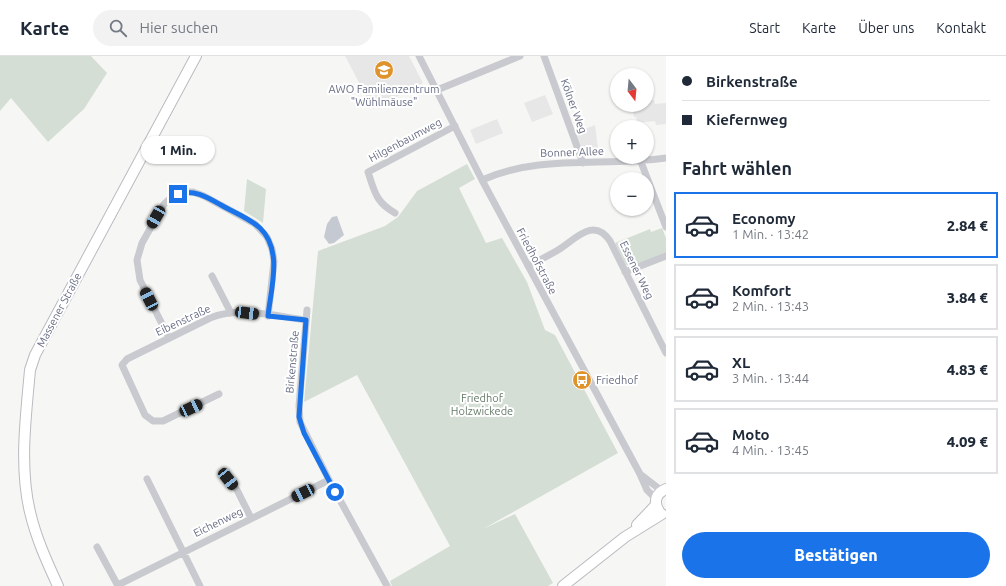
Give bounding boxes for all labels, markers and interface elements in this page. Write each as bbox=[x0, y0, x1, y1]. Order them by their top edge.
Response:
search box bbox=[93, 10, 373, 46]
text: Karte bbox=[20, 17, 69, 39]
icon: search bbox=[107, 17, 129, 39]
text: Hier suchen bbox=[139, 19, 218, 36]
text: Start bbox=[749, 20, 780, 36]
text: Karte bbox=[802, 20, 836, 36]
text: Über uns bbox=[858, 20, 914, 36]
text: Kontakt bbox=[936, 20, 986, 36]
school or university icon: AWO Familienzentrum "Wühlmäuse" bbox=[373, 59, 395, 81]
north arrow bbox=[610, 68, 654, 112]
map controls bbox=[610, 68, 654, 216]
text: Birkenstraße bbox=[706, 73, 798, 90]
street label: Kölner Weg bbox=[559, 77, 589, 135]
place label: AWO Familienzentrum "Wühlmäuse" bbox=[329, 83, 439, 108]
text: Kiefernweg bbox=[706, 111, 788, 128]
street label: Hilgenbaumweg bbox=[367, 116, 443, 164]
button: + bbox=[610, 120, 654, 164]
callout: 1 Min. bbox=[141, 136, 215, 164]
text: 1 Min. bbox=[160, 143, 196, 157]
street label: Bonner Allee bbox=[540, 145, 604, 159]
text: Fahrt wählen bbox=[682, 158, 792, 178]
button: − bbox=[610, 172, 654, 216]
route end bbox=[169, 185, 187, 203]
car bbox=[145, 204, 167, 230]
icon: car bbox=[684, 207, 720, 243]
text: Economy bbox=[732, 210, 796, 227]
text: 2.84 € bbox=[947, 217, 988, 234]
street label: Friedhofstraße bbox=[514, 226, 560, 296]
text: 1 Min. · 13:42 bbox=[732, 227, 809, 241]
street label: Essener Weg bbox=[618, 239, 656, 301]
street label: Massener Straße bbox=[34, 271, 84, 349]
icon: car bbox=[684, 279, 720, 315]
text: Komfort bbox=[732, 282, 791, 299]
car bbox=[138, 286, 160, 312]
text: 3.84 € bbox=[947, 289, 988, 306]
text: 2 Min. · 13:43 bbox=[732, 299, 809, 313]
street label: Eibenstraße bbox=[154, 302, 212, 338]
car bbox=[234, 306, 260, 320]
street label: Birkenstraße bbox=[283, 330, 301, 394]
icon: car bbox=[684, 351, 720, 387]
text: XL bbox=[732, 354, 750, 371]
text: 4.83 € bbox=[947, 361, 988, 378]
bus stop icon: Friedhof bbox=[571, 369, 593, 391]
text: 3 Min. · 13:44 bbox=[732, 371, 809, 385]
place label: Friedhof bbox=[596, 374, 639, 386]
park label: Friedhof Holzwickede bbox=[451, 392, 513, 417]
car bbox=[178, 397, 204, 419]
icon: car bbox=[684, 423, 720, 459]
text: Moto bbox=[732, 426, 770, 443]
text: 4.09 € bbox=[947, 433, 988, 450]
text: 4 Min. · 13:45 bbox=[732, 443, 809, 457]
car bbox=[216, 466, 240, 492]
car bbox=[290, 482, 316, 504]
route start bbox=[326, 483, 344, 501]
street label: Eichenweg bbox=[191, 505, 245, 539]
button: Bestätigen bbox=[682, 532, 990, 578]

